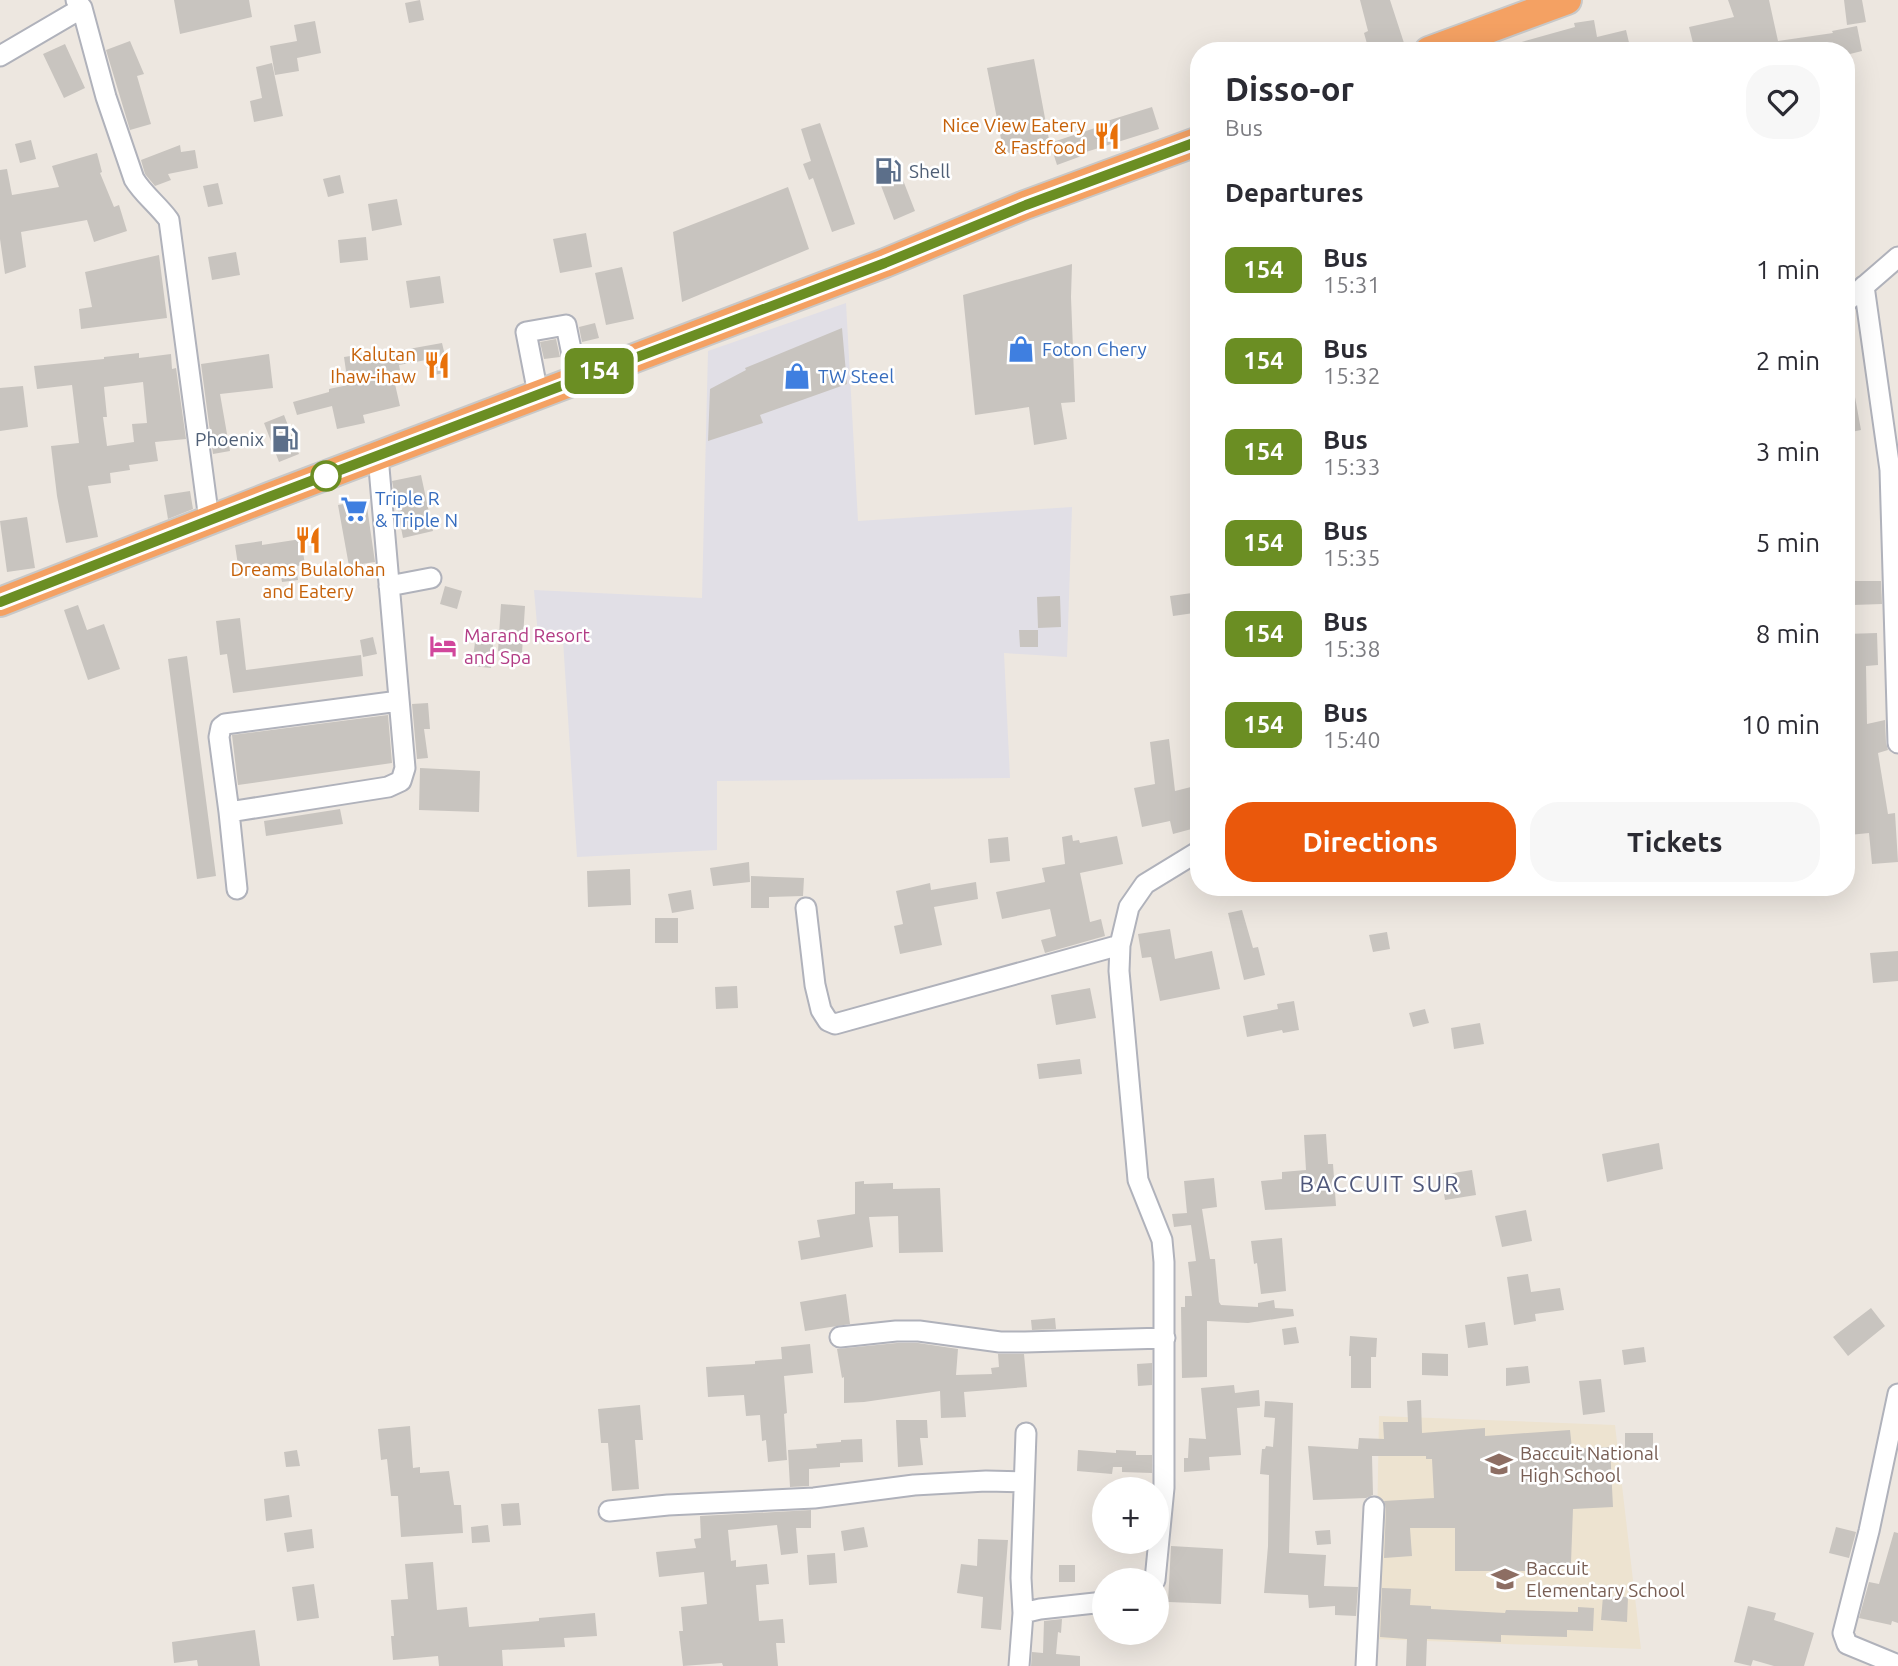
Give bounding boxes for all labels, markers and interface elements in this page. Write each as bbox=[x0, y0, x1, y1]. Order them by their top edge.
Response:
button: heart bbox=[1746, 65, 1820, 139]
text: Disso-or bbox=[1225, 70, 1354, 107]
place label: Nice View Eatery & Fastfood bbox=[942, 114, 1086, 158]
text: Bus bbox=[1225, 115, 1263, 140]
restaurant icon: Nice View Eatery & Fastfood bbox=[1092, 121, 1122, 151]
fuel station icon: Shell bbox=[873, 156, 903, 186]
place label: Shell bbox=[909, 160, 950, 182]
text: Departures bbox=[1225, 178, 1363, 207]
text: Bus bbox=[1323, 243, 1368, 272]
text: 1 min bbox=[1756, 255, 1820, 284]
text: 154 bbox=[1243, 256, 1284, 283]
text: 15:31 bbox=[1323, 272, 1381, 297]
shop icon: Foton Chery bbox=[1006, 334, 1036, 364]
text: Bus bbox=[1323, 334, 1368, 363]
place label: Foton Chery bbox=[1042, 338, 1147, 360]
place label: Kalutan Ihaw-ihaw bbox=[330, 343, 416, 387]
text: 2 min bbox=[1756, 346, 1820, 375]
text: 154 bbox=[1243, 347, 1284, 374]
line badge: 154 bbox=[559, 348, 639, 394]
restaurant icon: Kalutan Ihaw-ihaw bbox=[422, 350, 452, 380]
text: 154 bbox=[579, 357, 619, 384]
shop icon: TW Steel bbox=[782, 361, 812, 391]
text: 15:32 bbox=[1323, 363, 1381, 388]
place label: TW Steel bbox=[818, 365, 894, 387]
fuel station icon: Phoenix bbox=[270, 424, 300, 454]
text: Bus bbox=[1323, 425, 1368, 454]
place label: Phoenix bbox=[195, 428, 264, 450]
text: 3 min bbox=[1756, 437, 1820, 466]
text: 154 bbox=[1243, 438, 1284, 465]
text: 15:33 bbox=[1323, 454, 1381, 479]
unlabelled marker bbox=[311, 461, 341, 491]
place label: Triple R & Triple N bbox=[375, 487, 458, 531]
supermarket icon: Triple R & Triple N bbox=[339, 494, 369, 524]
text: Bus bbox=[1323, 516, 1368, 545]
restaurant icon: Dreams Bulalohan and Eatery bbox=[293, 525, 323, 555]
text: 5 min bbox=[1756, 528, 1820, 557]
text: 154 bbox=[1243, 529, 1284, 556]
text: 15:35 bbox=[1323, 545, 1381, 570]
place label: Dreams Bulalohan and Eatery bbox=[230, 558, 386, 602]
text: Bus bbox=[1323, 607, 1368, 636]
text: 8 min bbox=[1756, 619, 1820, 648]
text: 154 bbox=[1243, 620, 1284, 647]
place label: Marand Resort and Spa bbox=[464, 624, 590, 668]
hotel icon: Marand Resort and Spa bbox=[428, 631, 458, 661]
text: 15:38 bbox=[1323, 636, 1381, 661]
text: Bus bbox=[1323, 698, 1368, 727]
text: 10 min bbox=[1741, 710, 1820, 739]
text: 154 bbox=[1243, 711, 1284, 738]
text: 15:40 bbox=[1323, 727, 1381, 752]
button: Directions bbox=[1225, 802, 1516, 882]
button: Tickets bbox=[1530, 802, 1820, 882]
district label: BACCUIT SUR bbox=[1299, 1171, 1461, 1196]
place label: Baccuit National High School bbox=[1520, 1442, 1659, 1486]
school or university icon: Baccuit National High School bbox=[1484, 1449, 1514, 1479]
map controls bbox=[1092, 1477, 1169, 1645]
button: + bbox=[1092, 1477, 1169, 1554]
place label: Baccuit Elementary School bbox=[1526, 1557, 1685, 1601]
school or university icon: Baccuit Elementary School bbox=[1490, 1564, 1520, 1594]
button: − bbox=[1092, 1568, 1169, 1645]

